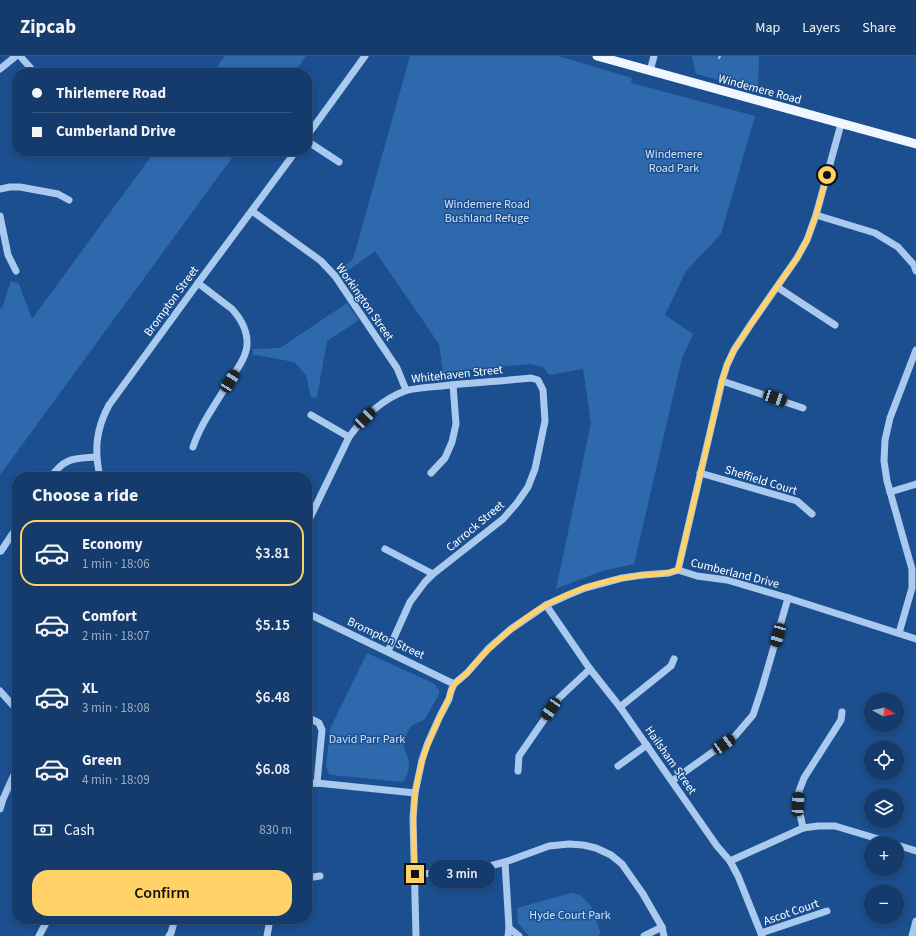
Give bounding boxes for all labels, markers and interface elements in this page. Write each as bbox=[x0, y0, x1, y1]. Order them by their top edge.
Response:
text: Zipcab bbox=[20, 14, 76, 41]
text: Map bbox=[755, 18, 780, 38]
text: Layers bbox=[802, 18, 840, 38]
text: Share bbox=[862, 18, 896, 38]
street label: Windemere Road bbox=[716, 70, 803, 109]
text: Thirlemere Road bbox=[56, 83, 166, 104]
text: Cumberland Drive bbox=[56, 121, 176, 142]
park label: Windemere Road Park bbox=[645, 146, 703, 177]
route start bbox=[818, 166, 836, 184]
park label: Windemere Road Bushland Refuge bbox=[444, 196, 530, 227]
street label: Workington Street bbox=[332, 260, 398, 344]
street label: Brompton Street bbox=[140, 263, 203, 340]
street label: Whitehaven Street bbox=[410, 361, 504, 388]
car bbox=[219, 368, 241, 394]
car bbox=[762, 388, 788, 408]
car bbox=[352, 405, 378, 431]
street label: Sheffield Court bbox=[723, 461, 799, 500]
text: Choose a ride bbox=[32, 483, 138, 508]
street label: Carrock Street bbox=[442, 497, 508, 556]
text: Economy bbox=[82, 534, 143, 555]
icon: car bbox=[34, 535, 70, 571]
text: $3.81 bbox=[255, 543, 290, 564]
street label: Cumberland Drive bbox=[689, 554, 781, 593]
text: 1 min · 18:06 bbox=[82, 555, 150, 573]
text: Comfort bbox=[82, 606, 137, 627]
icon: car bbox=[34, 607, 70, 643]
street label: Brompton Street bbox=[344, 613, 427, 664]
text: $5.15 bbox=[255, 615, 290, 636]
car bbox=[769, 622, 787, 648]
text: 2 min · 18:07 bbox=[82, 627, 150, 645]
text: XL bbox=[82, 678, 98, 699]
icon: car bbox=[34, 679, 70, 715]
text: $6.48 bbox=[255, 687, 290, 708]
north arrow bbox=[864, 692, 904, 732]
map controls bbox=[864, 692, 904, 924]
car bbox=[539, 696, 563, 722]
text: 3 min · 18:08 bbox=[82, 699, 150, 717]
street label: Hailsham Street bbox=[641, 723, 700, 798]
park label: David Parr Park bbox=[329, 731, 405, 748]
car bbox=[711, 732, 737, 756]
button: locate bbox=[864, 740, 904, 780]
text: Green bbox=[82, 750, 122, 771]
icon: car bbox=[34, 751, 70, 787]
text: $6.08 bbox=[255, 759, 290, 780]
text: 4 min · 18:09 bbox=[82, 771, 150, 789]
button: layers bbox=[864, 788, 904, 828]
car bbox=[791, 792, 805, 816]
icon: cash bbox=[32, 819, 54, 841]
text: Cash bbox=[64, 820, 95, 841]
text: 830 m bbox=[259, 821, 292, 839]
button: + bbox=[864, 836, 904, 876]
callout: 3 min bbox=[429, 860, 495, 888]
route end bbox=[406, 865, 424, 883]
text: 3 min bbox=[447, 865, 477, 883]
button: Confirm bbox=[32, 870, 292, 916]
button: − bbox=[864, 884, 904, 924]
street label: Ascot Court bbox=[761, 895, 821, 930]
park label: Hyde Court Park bbox=[529, 907, 611, 924]

